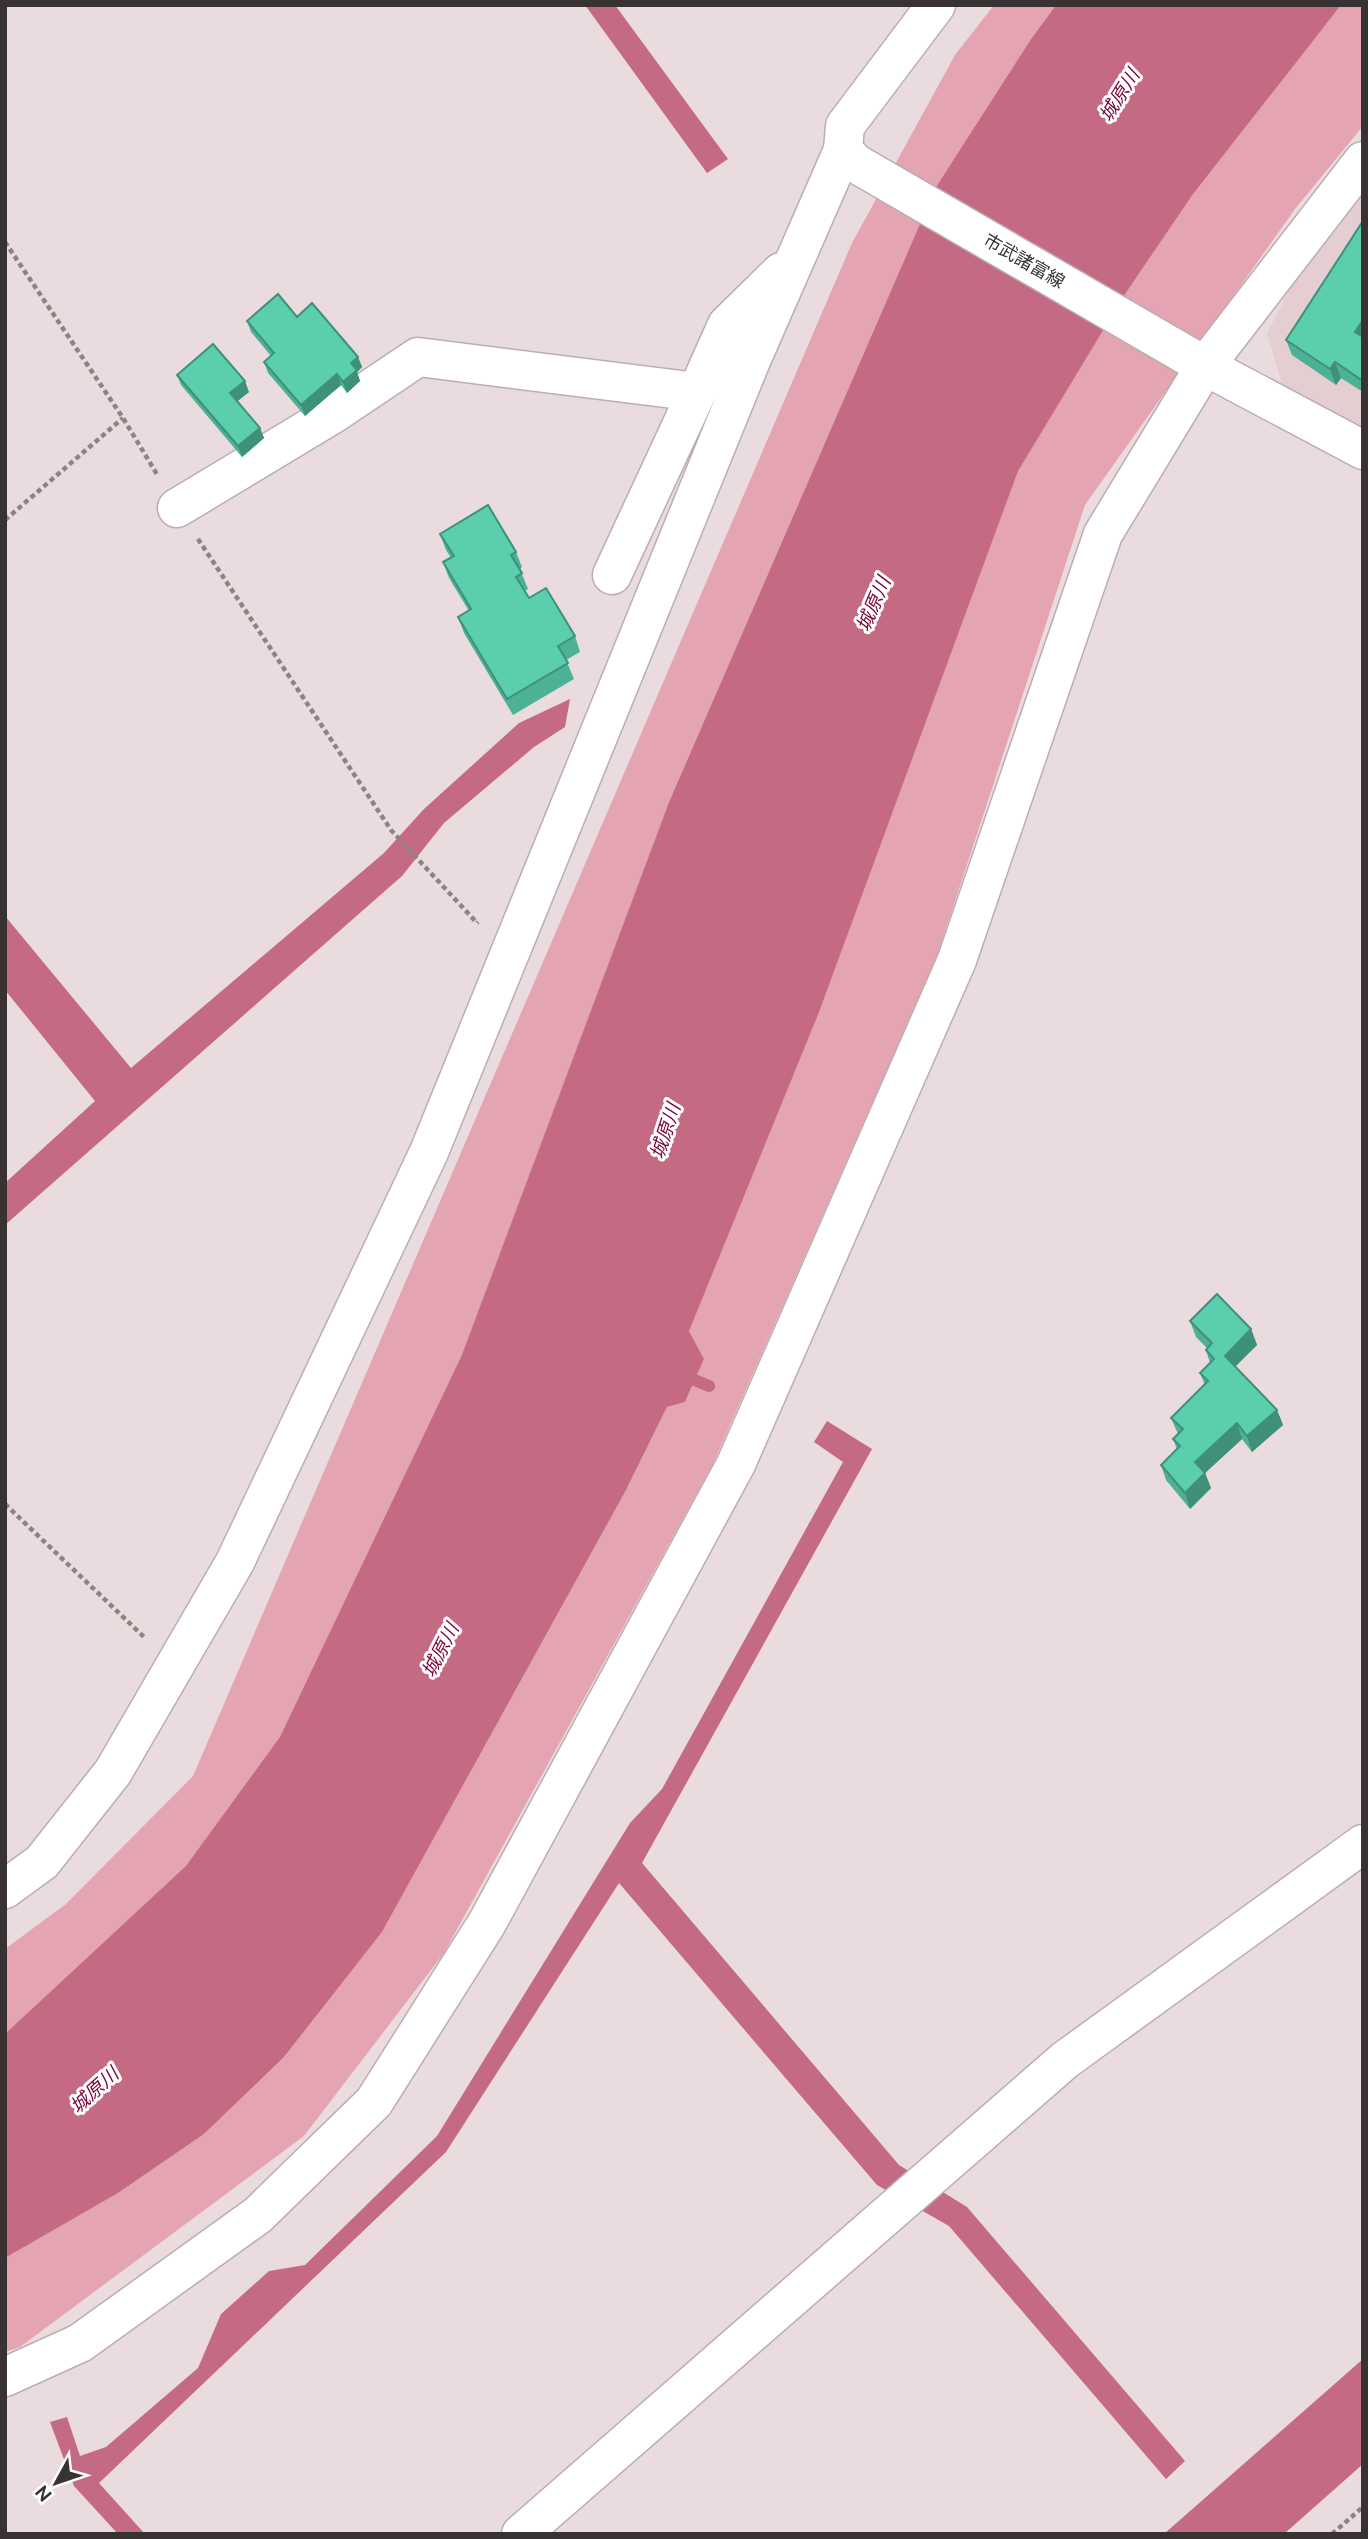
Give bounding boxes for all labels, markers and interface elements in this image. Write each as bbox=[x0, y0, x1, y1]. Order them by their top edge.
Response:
water label: 城原川 bbox=[1095, 63, 1144, 125]
street label: 市武諸富線 bbox=[981, 229, 1068, 291]
water label: 城原川 bbox=[852, 572, 895, 635]
water label: 城原川 bbox=[646, 1099, 685, 1162]
water label: 城原川 bbox=[417, 1618, 464, 1680]
water label: 城原川 bbox=[65, 2061, 124, 2117]
north arrow bbox=[21, 2448, 91, 2518]
text: N bbox=[30, 2481, 56, 2506]

